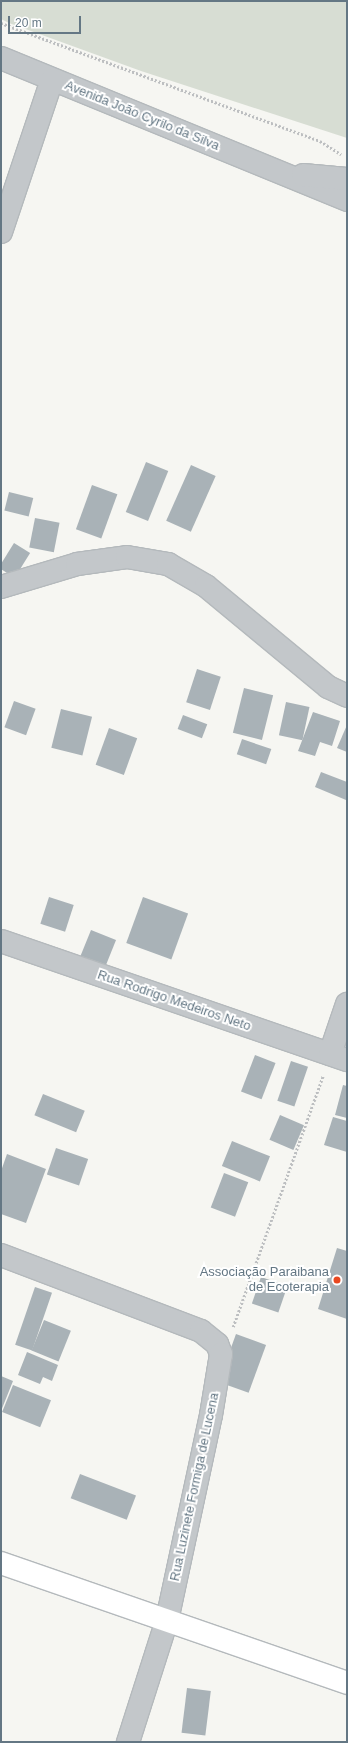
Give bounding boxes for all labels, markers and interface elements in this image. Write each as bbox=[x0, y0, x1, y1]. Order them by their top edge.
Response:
scale bar bbox=[10, 8, 83, 34]
text: 20 m bbox=[15, 16, 42, 30]
street label: Avenida João Cyrilo da Silva bbox=[62, 78, 222, 154]
street label: Rua Rodrigo Medeiros Neto bbox=[95, 967, 253, 1035]
place label: Associação Paraibana de Ecoterapia bbox=[200, 1265, 329, 1296]
marker: Associação Paraibana de Ecoterapia bbox=[332, 1275, 342, 1285]
street label: Rua Luzinete Formiga de Lucena bbox=[167, 1391, 223, 1583]

